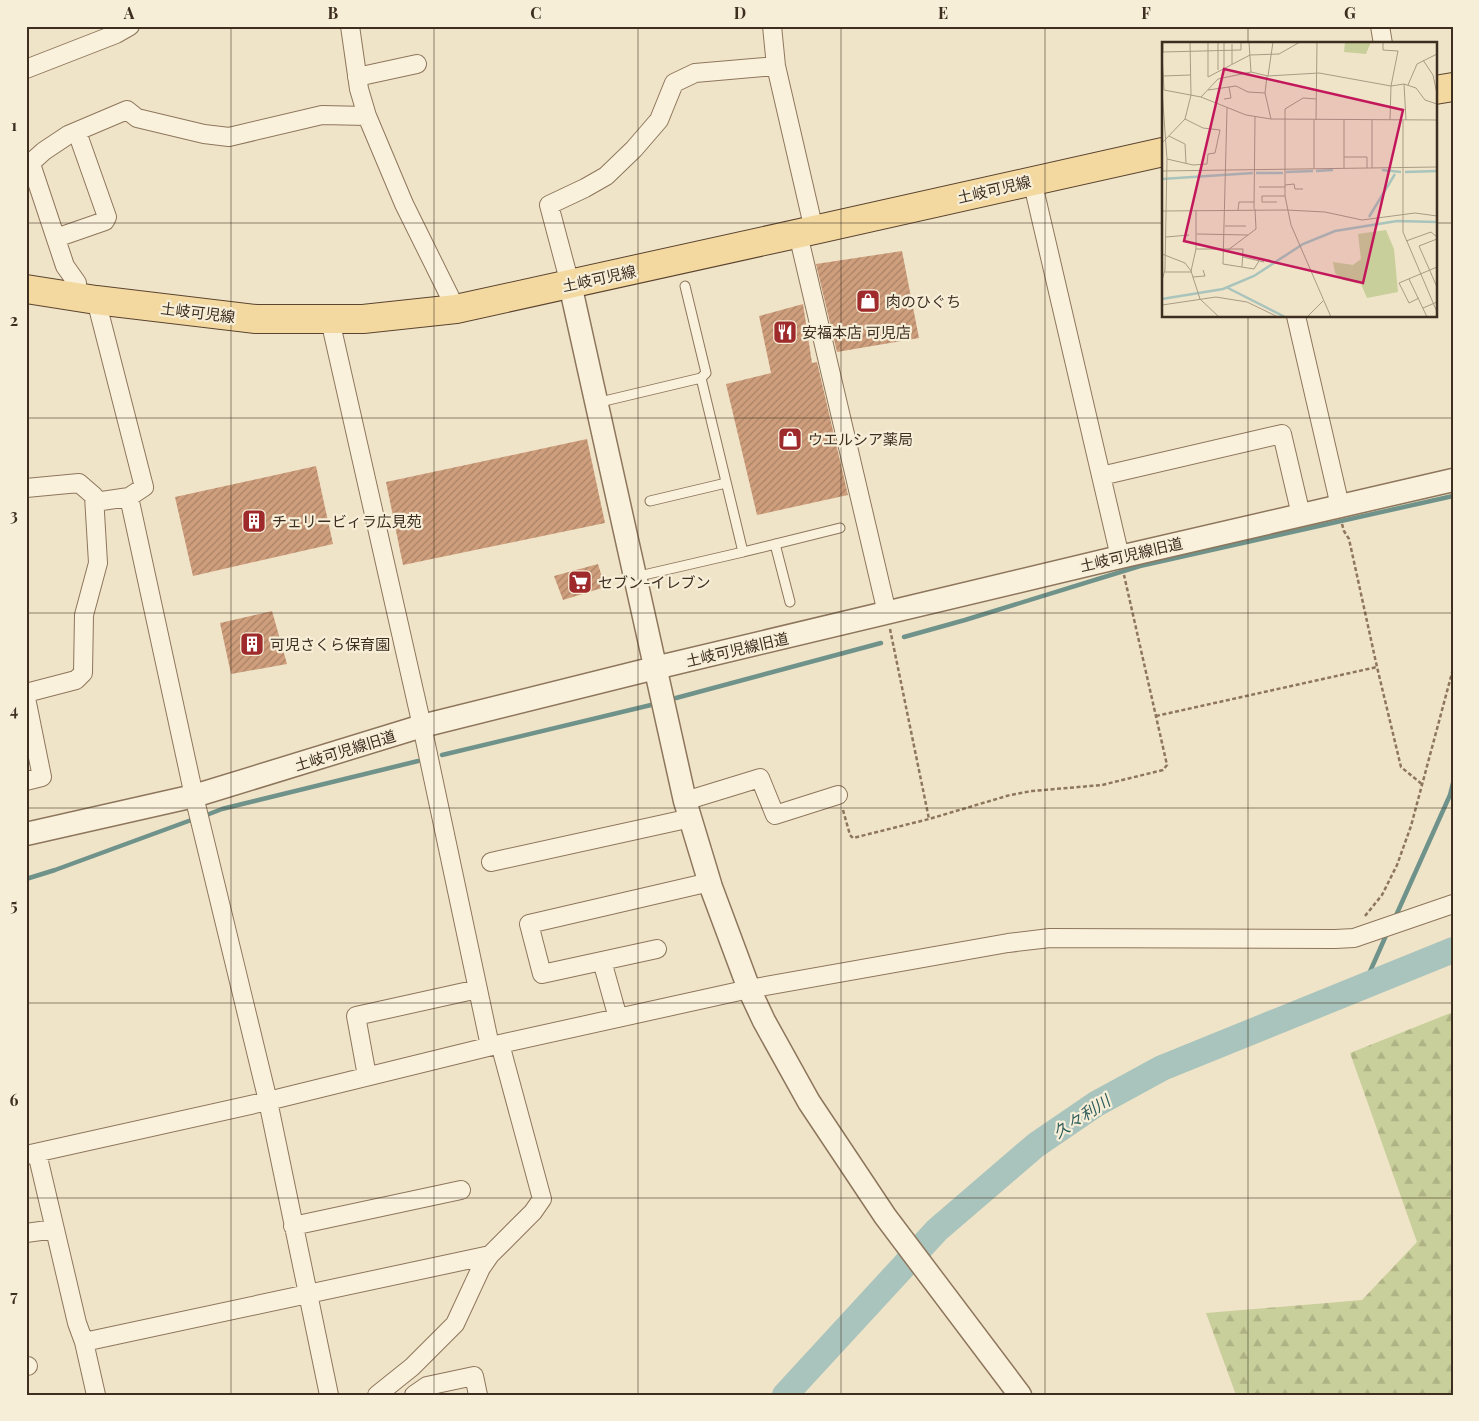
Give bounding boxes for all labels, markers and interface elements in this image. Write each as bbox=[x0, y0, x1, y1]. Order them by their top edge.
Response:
text: A bbox=[123, 2, 135, 23]
text: B bbox=[328, 2, 339, 23]
text: C bbox=[530, 2, 542, 23]
text: D bbox=[734, 2, 746, 23]
text: E bbox=[938, 2, 948, 23]
text: F bbox=[1141, 2, 1151, 23]
text: G bbox=[1344, 2, 1356, 23]
inset map bbox=[1162, 42, 1436, 318]
text: 1 bbox=[11, 114, 17, 135]
street label: 土岐可児線 bbox=[955, 171, 1033, 207]
street label: 土岐可児線 bbox=[560, 260, 638, 296]
shop icon: 肉のひぐち bbox=[855, 288, 881, 314]
place label: 肉のひぐち bbox=[886, 291, 961, 311]
street label: 土岐可児線 bbox=[160, 298, 236, 326]
text: 2 bbox=[10, 309, 18, 330]
restaurant icon: 安福本店 可児店 bbox=[772, 319, 798, 345]
place label: 安福本店 可児店 bbox=[802, 322, 911, 342]
shop icon: ウエルシア薬局 bbox=[777, 426, 803, 452]
place label: ウエルシア薬局 bbox=[808, 429, 913, 449]
text: 3 bbox=[10, 504, 18, 525]
building icon: チェリービィラ広見苑 bbox=[241, 508, 267, 534]
place label: チェリービィラ広見苑 bbox=[272, 511, 422, 531]
street label: 土岐可児線旧道 bbox=[1078, 532, 1184, 576]
supermarket icon: セブン-イレブン bbox=[567, 569, 593, 595]
place label: セブン-イレブン bbox=[598, 572, 711, 592]
street label: 土岐可児線旧道 bbox=[684, 627, 790, 671]
building icon: 可児さくら保育園 bbox=[239, 631, 265, 657]
place label: 可児さくら保育園 bbox=[270, 634, 390, 654]
text: 4 bbox=[10, 699, 18, 720]
street label: 土岐可児線旧道 bbox=[292, 725, 398, 775]
text: 5 bbox=[10, 894, 18, 915]
text: 6 bbox=[10, 1089, 19, 1110]
water label: 久々利川 bbox=[1048, 1089, 1115, 1142]
text: 7 bbox=[10, 1285, 18, 1306]

